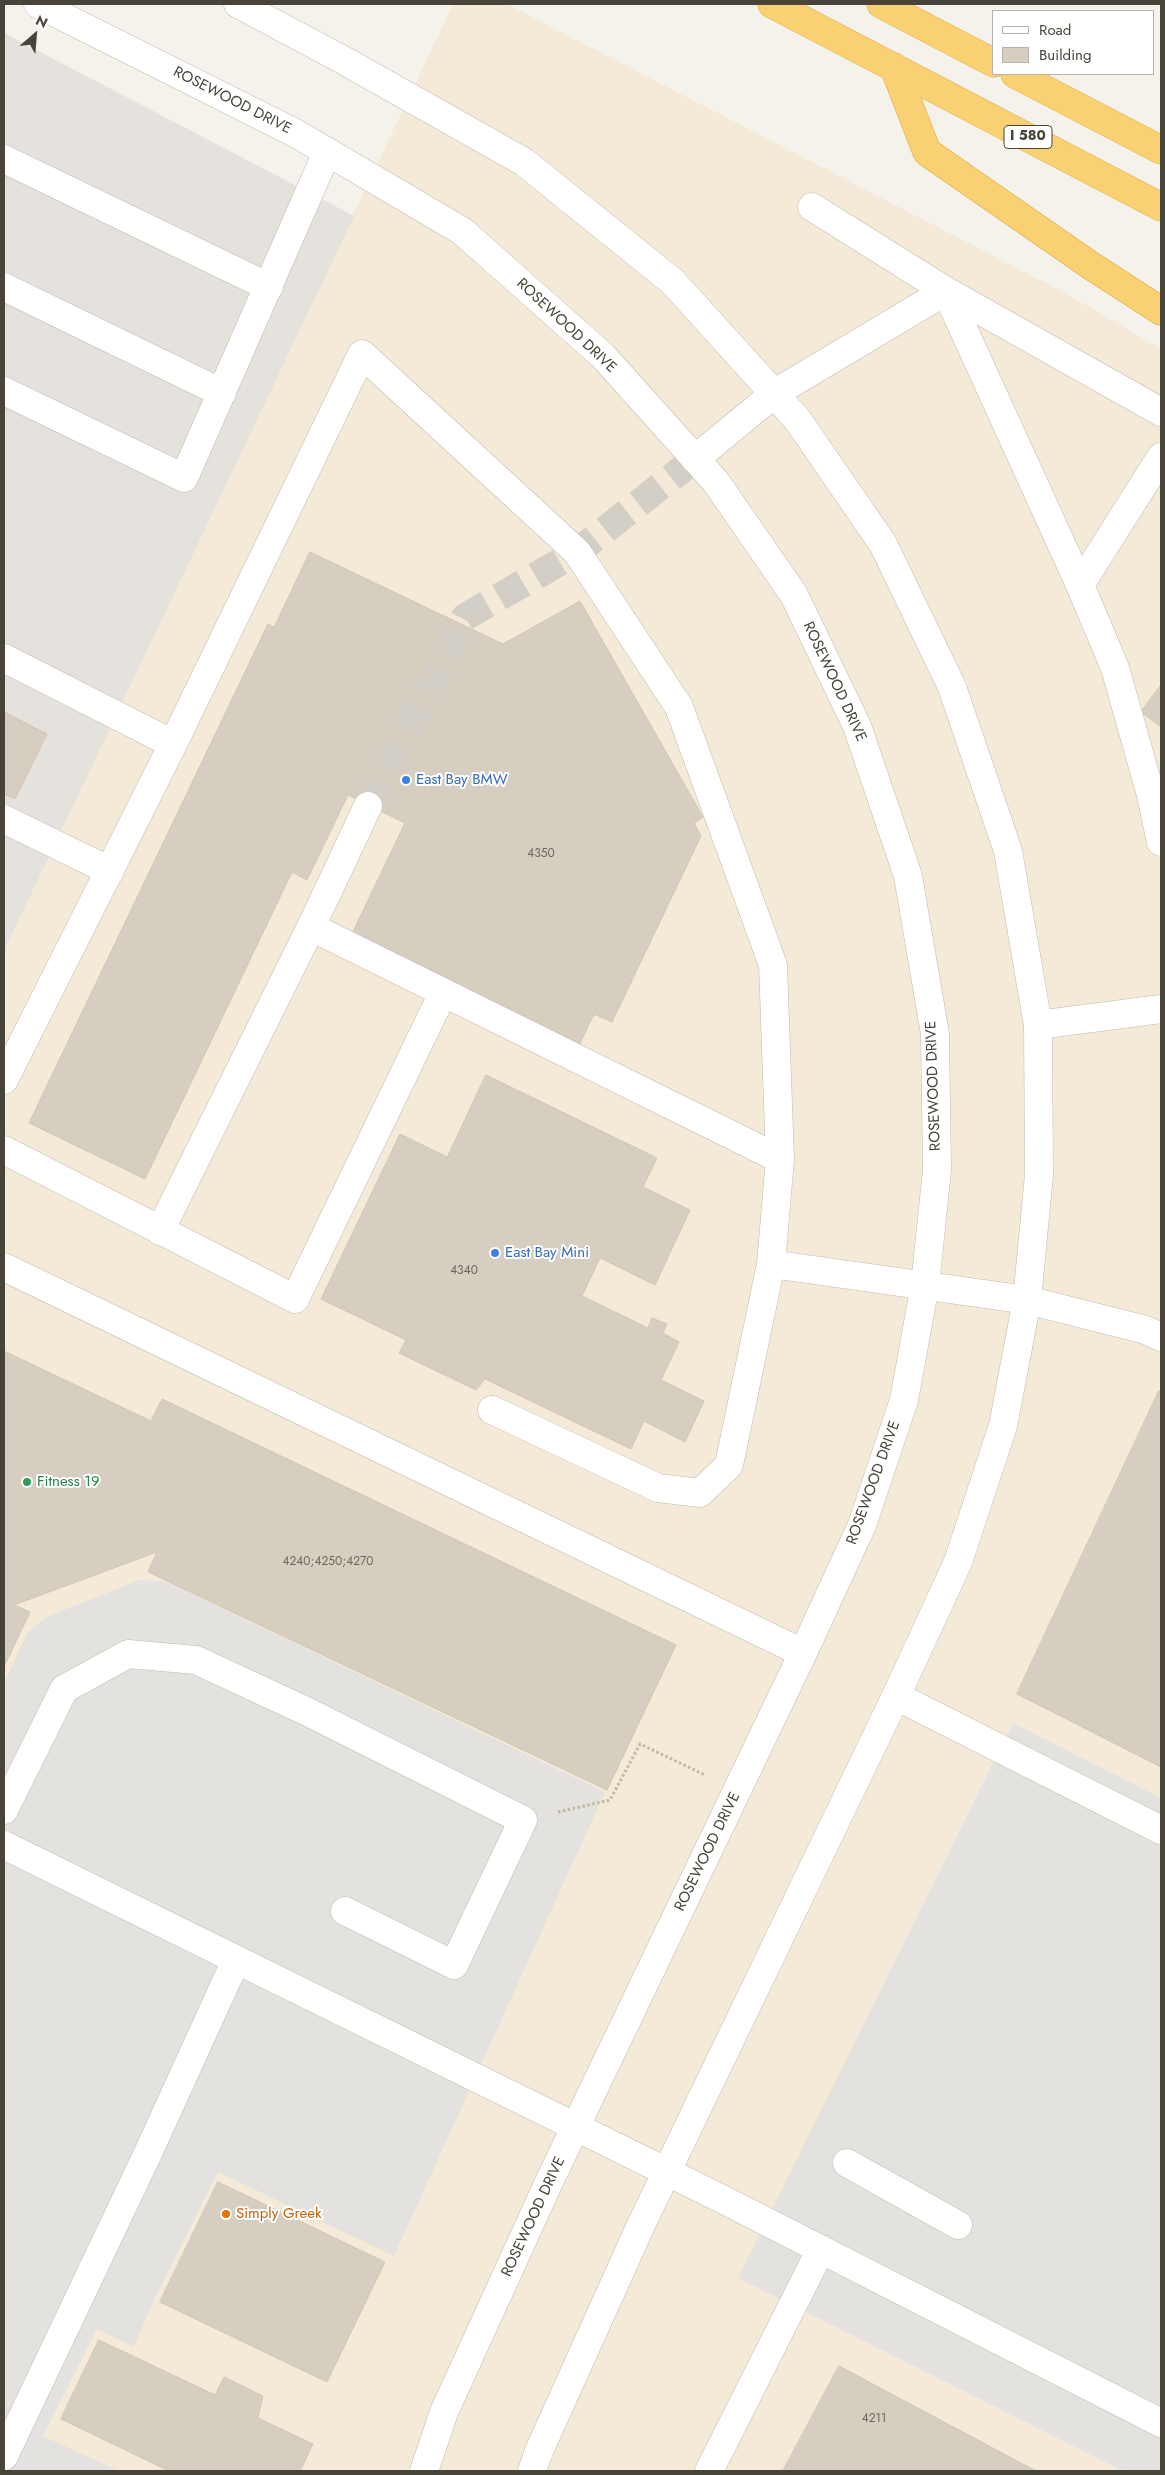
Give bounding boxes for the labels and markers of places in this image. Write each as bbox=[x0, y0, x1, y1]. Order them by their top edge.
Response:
place label: East Bay BMW bbox=[416, 771, 508, 789]
marker: East Bay BMW bbox=[400, 774, 412, 786]
place label: East Bay Mini bbox=[505, 1244, 589, 1262]
marker: East Bay Mini bbox=[489, 1247, 501, 1259]
place label: Fitness 19 bbox=[37, 1473, 100, 1491]
marker: Fitness 19 bbox=[21, 1476, 33, 1488]
place label: Simply Greek bbox=[236, 2205, 322, 2223]
marker: Simply Greek bbox=[220, 2208, 232, 2220]

